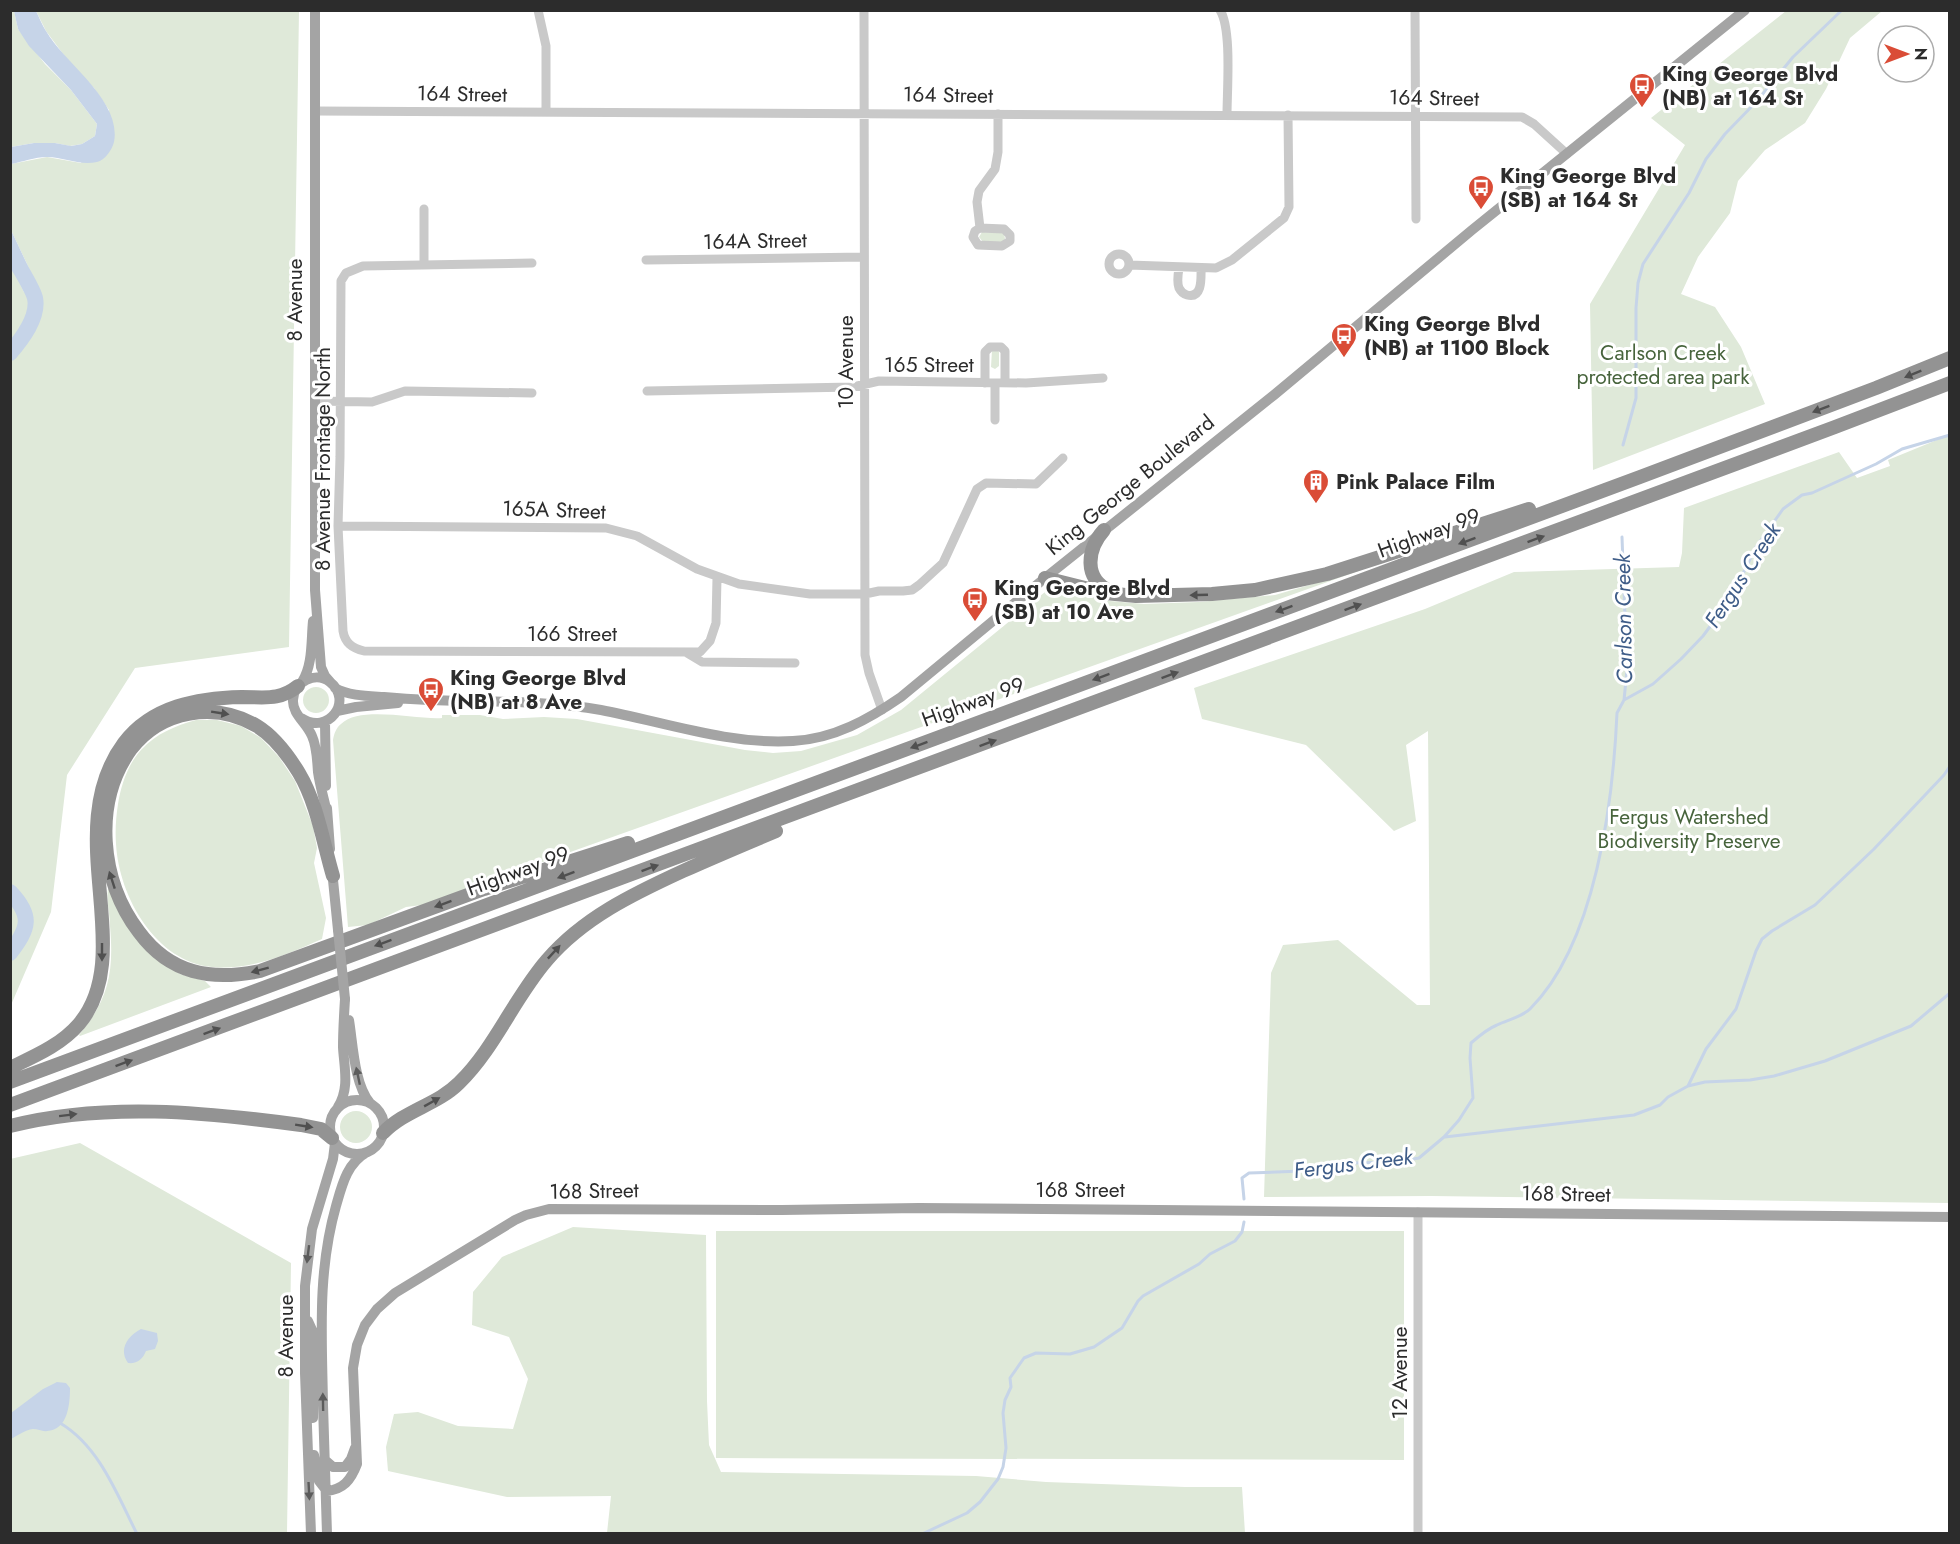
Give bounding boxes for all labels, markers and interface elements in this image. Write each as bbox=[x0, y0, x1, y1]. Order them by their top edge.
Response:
north arrow bbox=[1876, 24, 1936, 84]
text: N bbox=[1909, 48, 1932, 60]
place label: King George Blvd (NB) at 164 St bbox=[1662, 59, 1838, 113]
bus stop icon: King George Blvd (NB) at 164 St bbox=[1627, 71, 1657, 109]
street label: 164 Street bbox=[417, 78, 507, 110]
street label: 164 Street bbox=[903, 79, 993, 111]
street label: 164 Street bbox=[1389, 82, 1479, 114]
place label: King George Blvd (SB) at 164 St bbox=[1500, 161, 1676, 215]
bus stop icon: King George Blvd (SB) at 164 St bbox=[1466, 173, 1496, 211]
street label: 164A Street bbox=[703, 225, 807, 257]
street label: 8 Avenue bbox=[280, 258, 310, 342]
place label: King George Blvd (NB) at 1100 Block bbox=[1364, 309, 1550, 363]
street label: 10 Avenue bbox=[831, 315, 861, 409]
bus stop icon: King George Blvd (NB) at 1100 Block bbox=[1329, 321, 1359, 359]
park label: Carlson Creek protected area park bbox=[1576, 338, 1750, 392]
street label: 8 Avenue Frontage North bbox=[308, 347, 338, 571]
street label: 165 Street bbox=[884, 350, 974, 380]
one-way arrow bbox=[1904, 370, 1922, 379]
one-way arrow bbox=[1812, 404, 1830, 414]
street label: King George Boulevard bbox=[1039, 408, 1221, 562]
building icon: Pink Palace Film bbox=[1301, 467, 1331, 505]
place label: Pink Palace Film bbox=[1336, 467, 1495, 497]
street label: 165A Street bbox=[502, 493, 606, 527]
street label: Highway 99 bbox=[1373, 501, 1485, 565]
water label: Fergus Creek bbox=[1696, 515, 1789, 634]
one-way arrow bbox=[1527, 533, 1545, 543]
one-way arrow bbox=[1458, 536, 1476, 546]
water label: Carlson Creek bbox=[1606, 552, 1640, 684]
place label: King George Blvd (SB) at 10 Ave bbox=[994, 573, 1170, 627]
bus stop icon: King George Blvd (SB) at 10 Ave bbox=[960, 585, 990, 623]
one-way arrow bbox=[1190, 590, 1209, 599]
one-way arrow bbox=[1344, 601, 1362, 611]
one-way arrow bbox=[1275, 604, 1293, 614]
street label: 166 Street bbox=[527, 619, 617, 649]
place label: King George Blvd (NB) at 8 Ave bbox=[450, 663, 626, 717]
one-way arrow bbox=[1162, 669, 1180, 679]
street label: Highway 99 bbox=[917, 670, 1029, 734]
one-way arrow bbox=[1092, 672, 1110, 682]
bus stop icon: King George Blvd (NB) at 8 Ave bbox=[416, 675, 446, 713]
one-way arrow bbox=[211, 709, 230, 718]
one-way arrow bbox=[979, 738, 997, 748]
one-way arrow bbox=[909, 740, 927, 750]
park label: Fergus Watershed Biodiversity Preserve bbox=[1597, 802, 1781, 856]
street label: Highway 99 bbox=[462, 839, 574, 903]
one-way arrow bbox=[641, 863, 659, 873]
one-way arrow bbox=[107, 871, 116, 889]
one-way arrow bbox=[557, 871, 575, 881]
one-way arrow bbox=[434, 900, 452, 910]
one-way arrow bbox=[374, 939, 392, 949]
one-way arrow bbox=[98, 942, 107, 961]
one-way arrow bbox=[547, 945, 561, 960]
one-way arrow bbox=[250, 966, 269, 976]
one-way arrow bbox=[203, 1025, 221, 1035]
one-way arrow bbox=[116, 1058, 134, 1068]
one-way arrow bbox=[353, 1066, 362, 1085]
one-way arrow bbox=[424, 1097, 441, 1107]
one-way arrow bbox=[59, 1111, 78, 1120]
one-way arrow bbox=[295, 1121, 314, 1130]
water label: Fergus Creek bbox=[1292, 1140, 1416, 1186]
street label: 168 Street bbox=[549, 1175, 639, 1207]
street label: 168 Street bbox=[1035, 1175, 1125, 1205]
street label: 168 Street bbox=[1521, 1178, 1611, 1210]
one-way arrow bbox=[304, 1245, 313, 1264]
street label: 8 Avenue bbox=[271, 1294, 301, 1378]
street label: 12 Avenue bbox=[1385, 1326, 1415, 1420]
one-way arrow bbox=[319, 1392, 328, 1411]
one-way arrow bbox=[304, 1482, 313, 1501]

